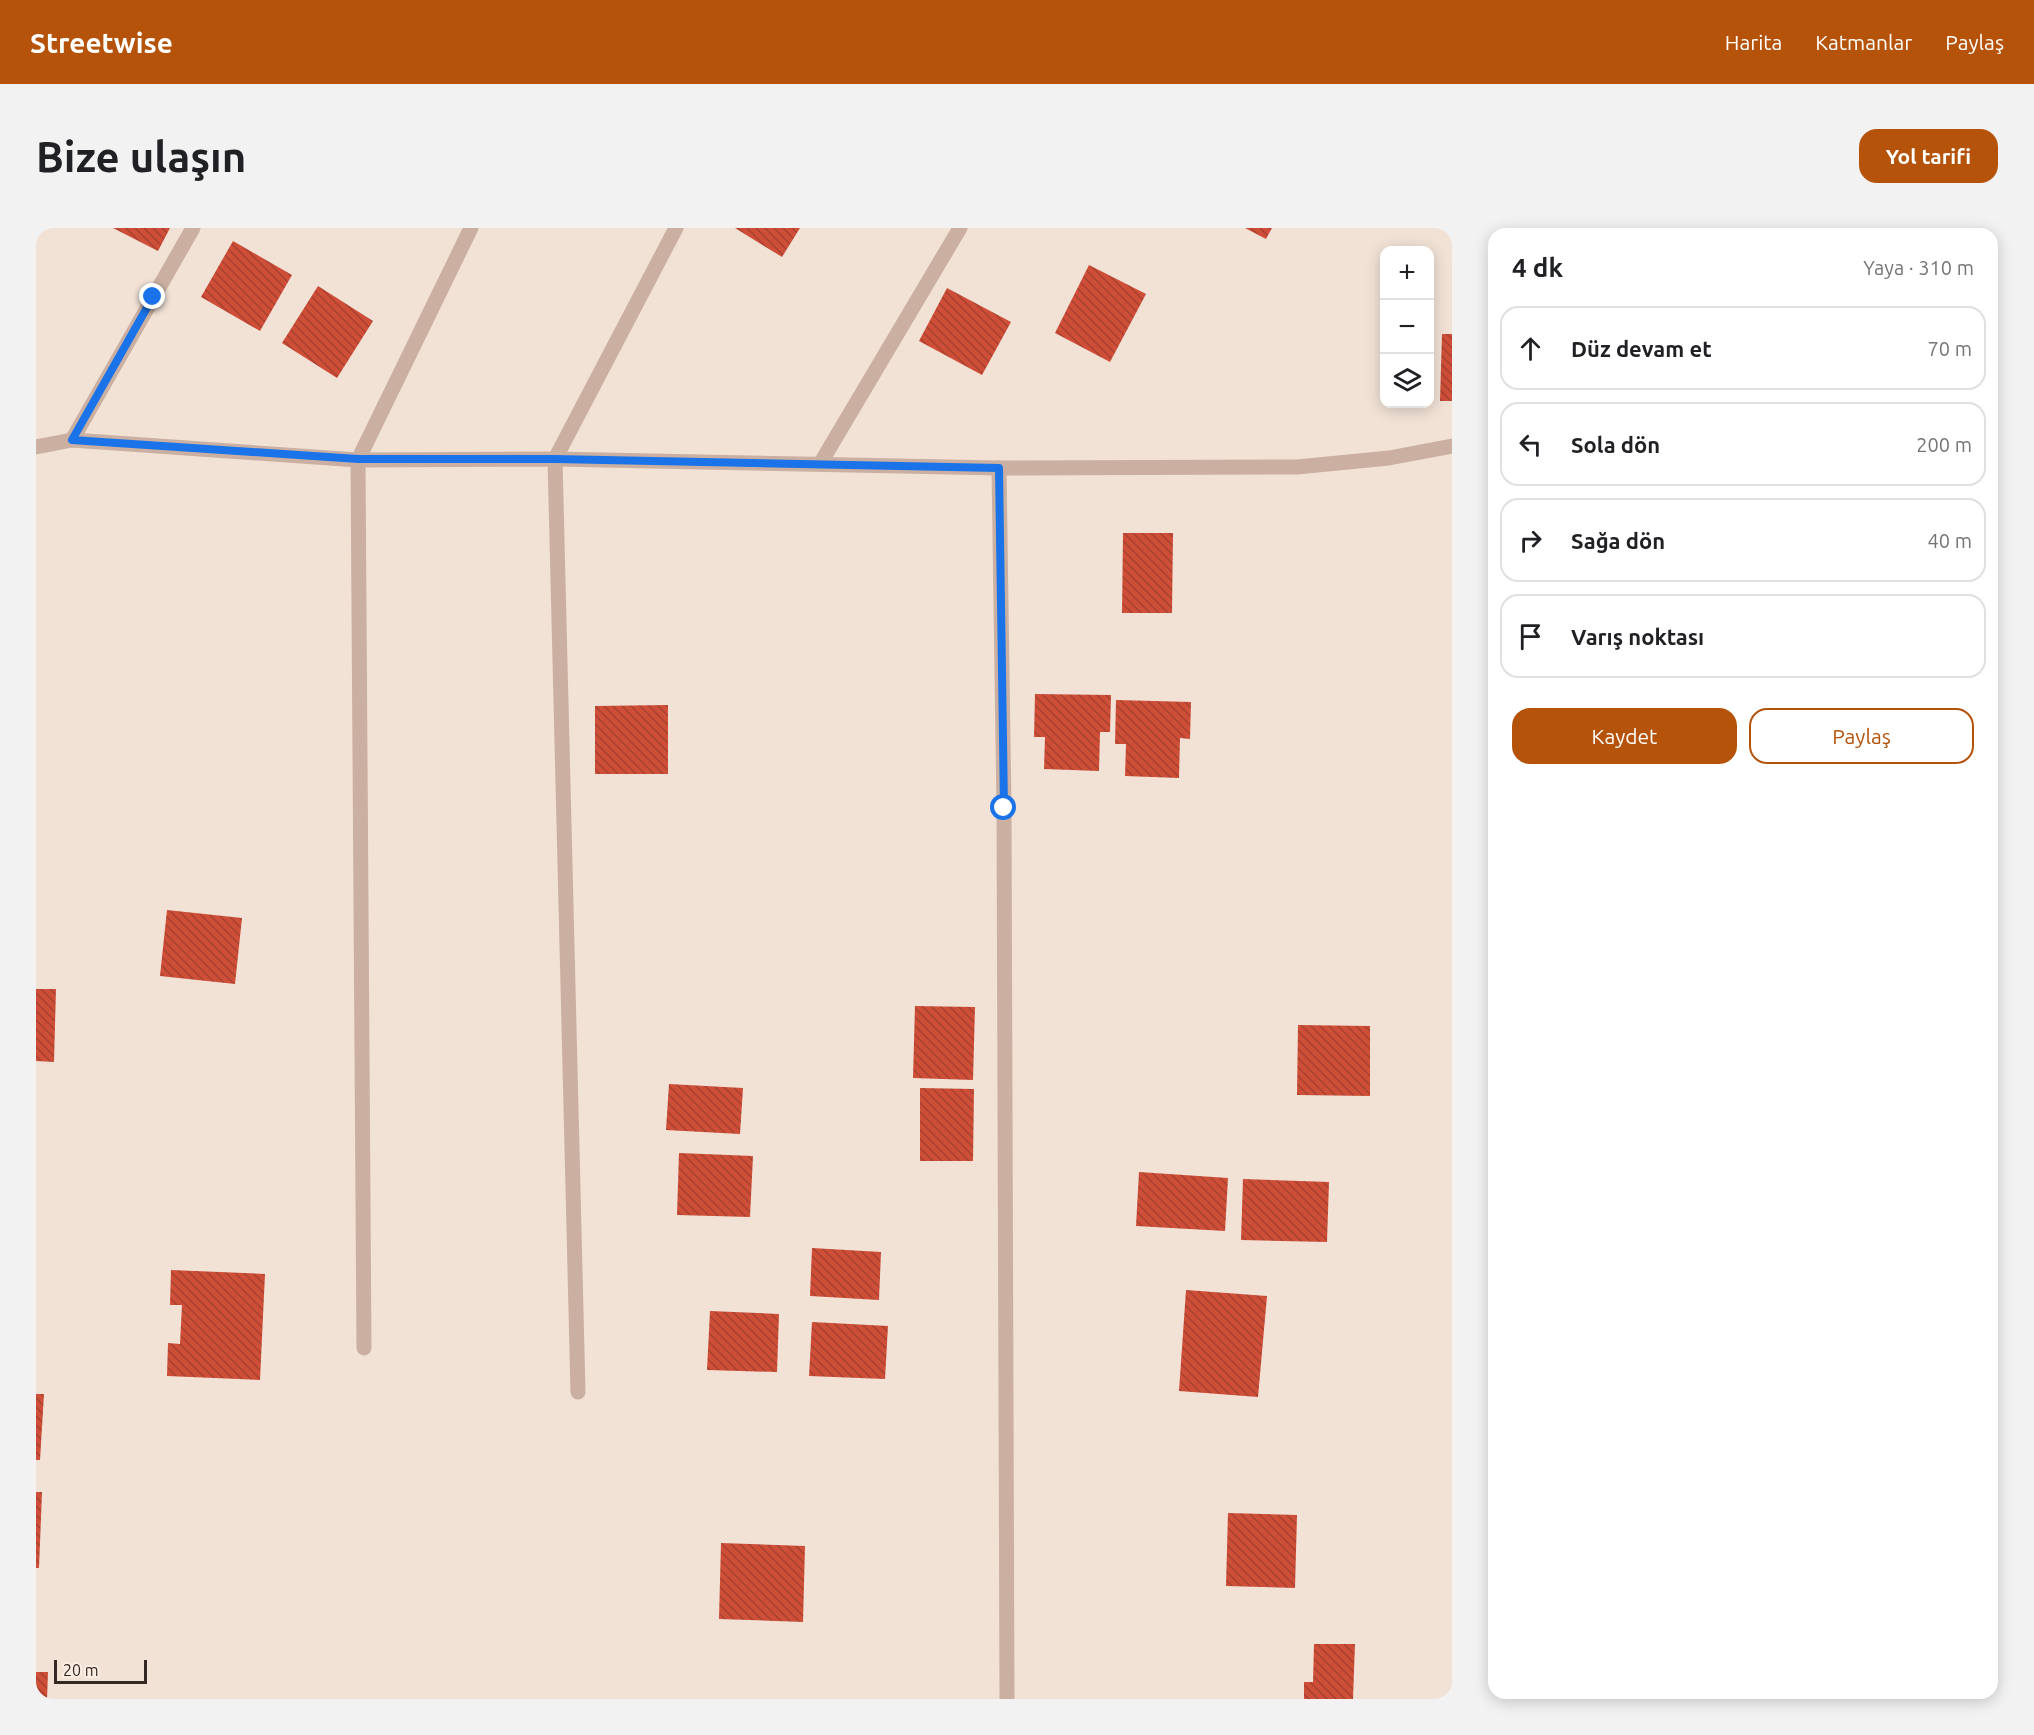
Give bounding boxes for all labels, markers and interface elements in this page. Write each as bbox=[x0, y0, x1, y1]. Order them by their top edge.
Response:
text: Streetwise bbox=[30, 27, 173, 58]
text: Harita bbox=[1725, 30, 1782, 54]
text: Katmanlar bbox=[1815, 30, 1912, 54]
text: Paylaş bbox=[1945, 30, 2004, 54]
button: Yol tarifi bbox=[1859, 129, 1998, 183]
text: Bize ulaşın bbox=[36, 133, 246, 180]
map controls bbox=[1380, 246, 1434, 408]
button: + bbox=[1380, 246, 1434, 300]
text: 4 dk bbox=[1512, 253, 1563, 282]
text: Yaya · 310 m bbox=[1863, 256, 1974, 279]
route end bbox=[139, 283, 165, 309]
button: − bbox=[1380, 300, 1434, 354]
icon: ahead bbox=[1514, 332, 1547, 365]
text: Düz devam et bbox=[1571, 336, 1712, 361]
text: 70 m bbox=[1928, 337, 1972, 360]
button: layers bbox=[1380, 354, 1434, 408]
icon: left bbox=[1514, 428, 1547, 461]
text: Sola dön bbox=[1571, 432, 1660, 457]
text: 200 m bbox=[1916, 433, 1972, 456]
icon: right bbox=[1514, 524, 1547, 557]
text: Sağa dön bbox=[1571, 528, 1665, 553]
text: 40 m bbox=[1928, 529, 1972, 552]
icon: arrive bbox=[1514, 620, 1547, 653]
text: Varış noktası bbox=[1571, 624, 1704, 649]
button: Kaydet bbox=[1512, 708, 1737, 764]
button: Paylaş bbox=[1749, 708, 1974, 764]
route start bbox=[990, 794, 1016, 820]
scale bar bbox=[54, 1657, 147, 1684]
text: 20 m bbox=[63, 1661, 99, 1679]

